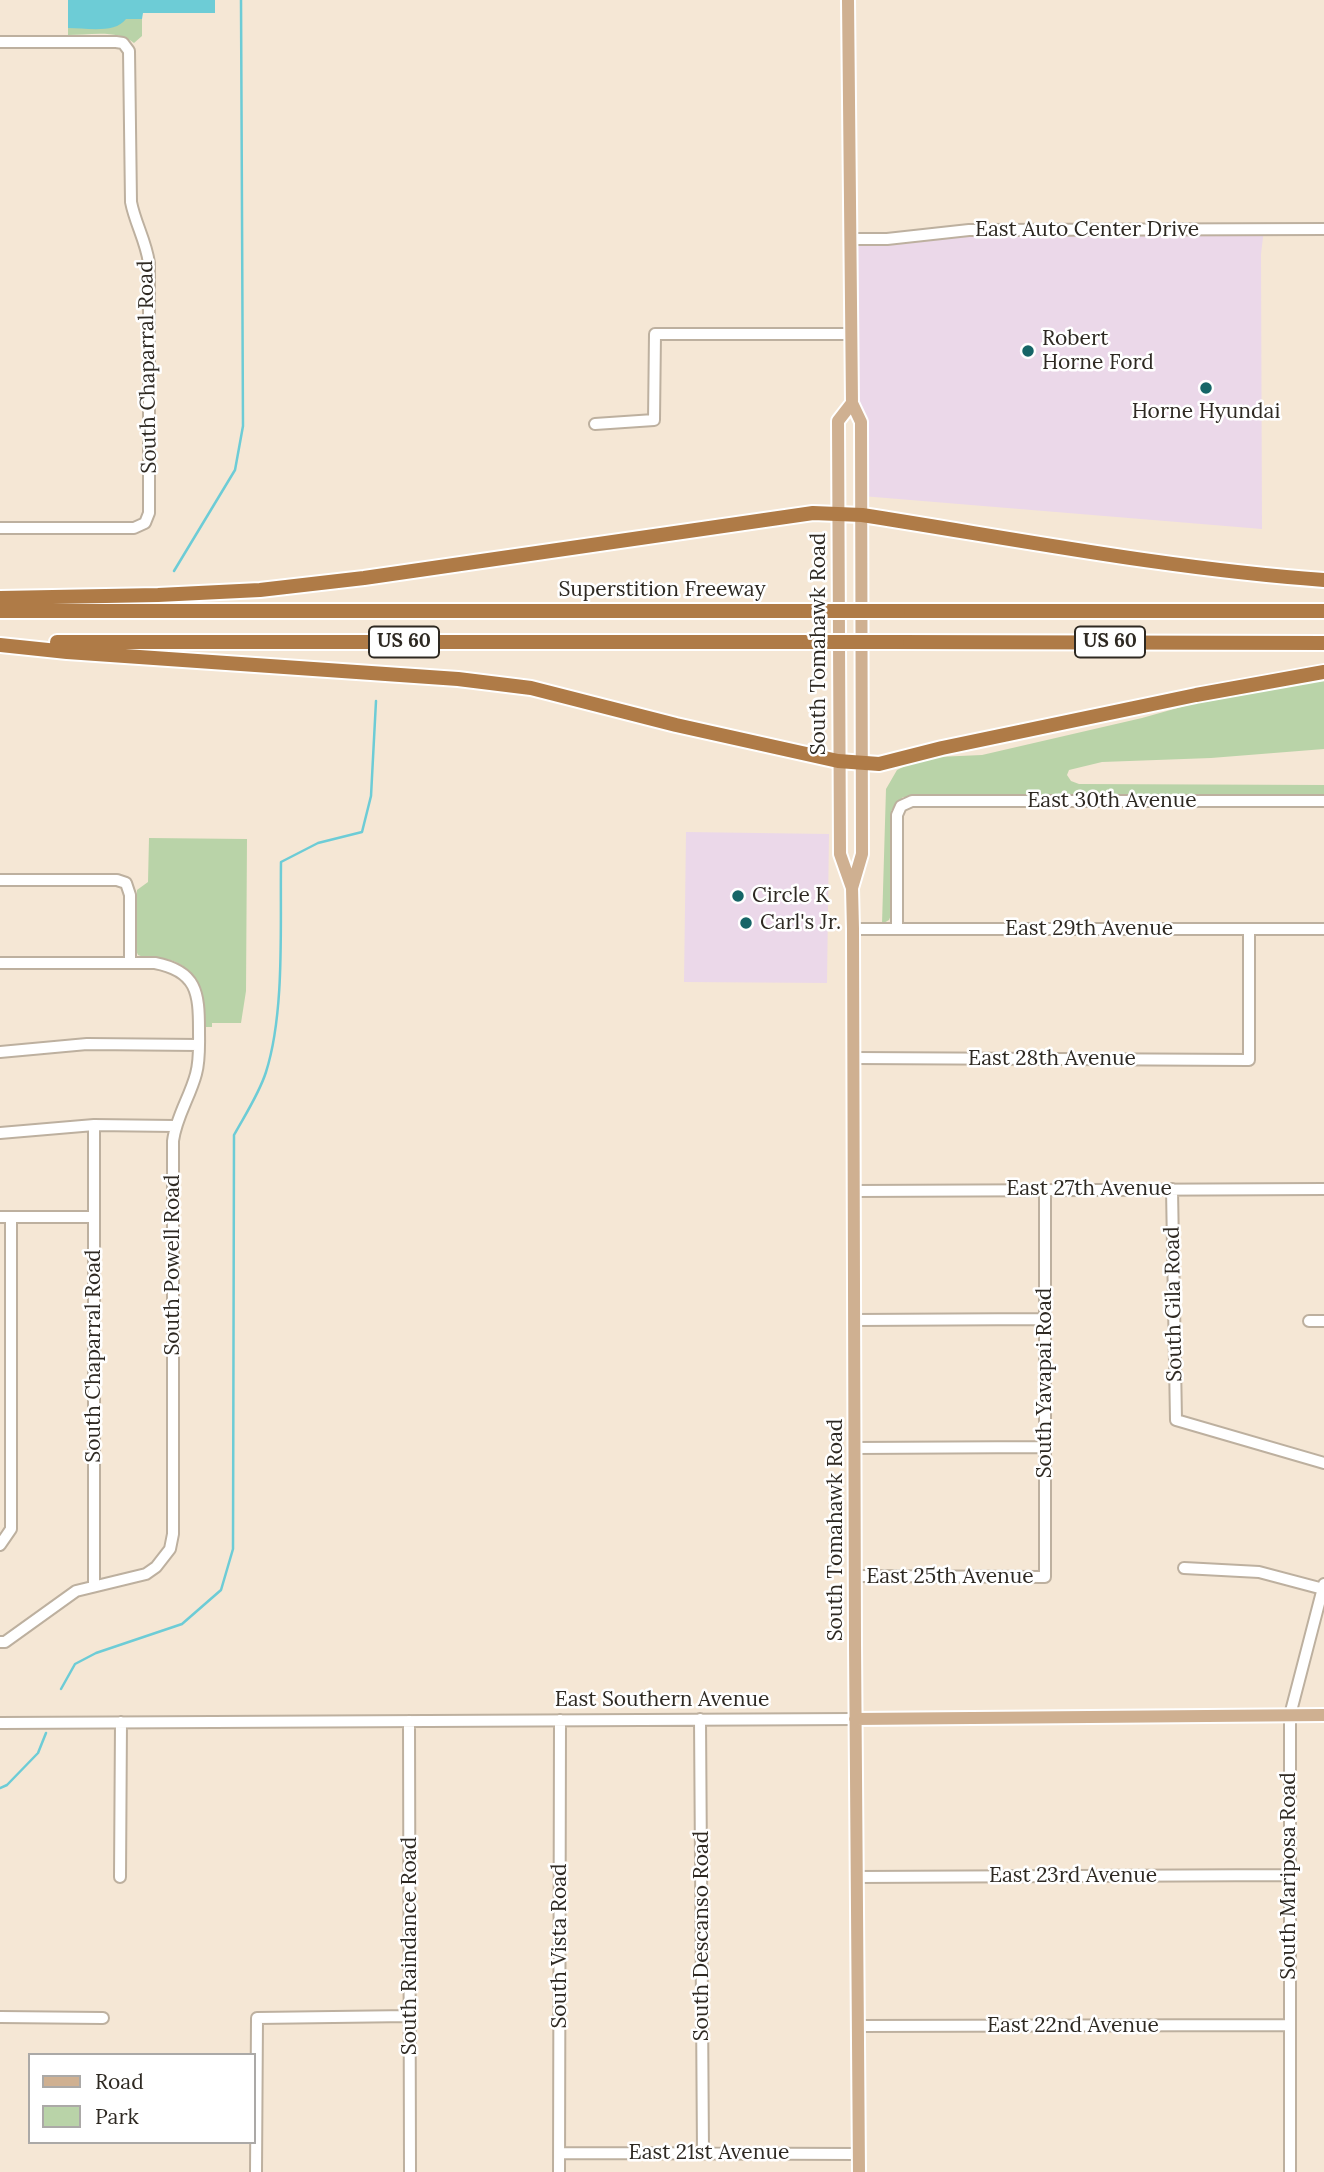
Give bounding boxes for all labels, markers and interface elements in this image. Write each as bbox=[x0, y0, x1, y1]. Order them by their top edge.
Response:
street label: East Auto Center Drive bbox=[975, 217, 1199, 243]
street label: South Chaparral Road bbox=[134, 260, 162, 474]
place label: Robert Horne Ford bbox=[1042, 326, 1154, 376]
marker: Robert Horne Ford bbox=[1020, 343, 1036, 359]
marker: Horne Hyundai bbox=[1198, 380, 1214, 396]
place label: Horne Hyundai bbox=[1132, 399, 1280, 425]
street label: South Tomahawk Road bbox=[806, 533, 832, 755]
street label: Superstition Freeway bbox=[558, 577, 766, 603]
road number: US 60 bbox=[369, 626, 439, 657]
road number: US 60 bbox=[1075, 626, 1145, 657]
street label: East 30th Avenue bbox=[1027, 788, 1197, 814]
place label: Circle K bbox=[752, 883, 830, 909]
marker: Circle K bbox=[730, 888, 746, 904]
place label: Carl's Jr. bbox=[760, 910, 841, 936]
marker: Carl's Jr. bbox=[738, 915, 754, 931]
street label: East 29th Avenue bbox=[1005, 916, 1173, 942]
street label: East 28th Avenue bbox=[968, 1046, 1136, 1072]
street label: South Powell Road bbox=[160, 1174, 186, 1356]
street label: East 27th Avenue bbox=[1006, 1176, 1172, 1202]
street label: South Gila Road bbox=[1160, 1226, 1188, 1382]
street label: South Chaparral Road bbox=[81, 1249, 107, 1463]
street label: South Yavapai Road bbox=[1032, 1288, 1058, 1478]
street label: South Tomahawk Road bbox=[823, 1419, 849, 1641]
street label: East 25th Avenue bbox=[866, 1564, 1034, 1590]
street label: East Southern Avenue bbox=[555, 1687, 769, 1713]
street label: South Mariposa Road bbox=[1276, 1772, 1302, 1980]
street label: South Descanso Road bbox=[689, 1831, 715, 2041]
street label: South Raindance Road bbox=[397, 1837, 423, 2055]
street label: South Vista Road bbox=[547, 1863, 573, 2029]
street label: East 23rd Avenue bbox=[989, 1863, 1157, 1889]
street label: East 22nd Avenue bbox=[987, 2013, 1159, 2039]
legend bbox=[28, 2053, 256, 2144]
text: Road bbox=[95, 2068, 144, 2095]
text: Park bbox=[95, 2103, 139, 2130]
street label: East 21st Avenue bbox=[629, 2140, 789, 2166]

